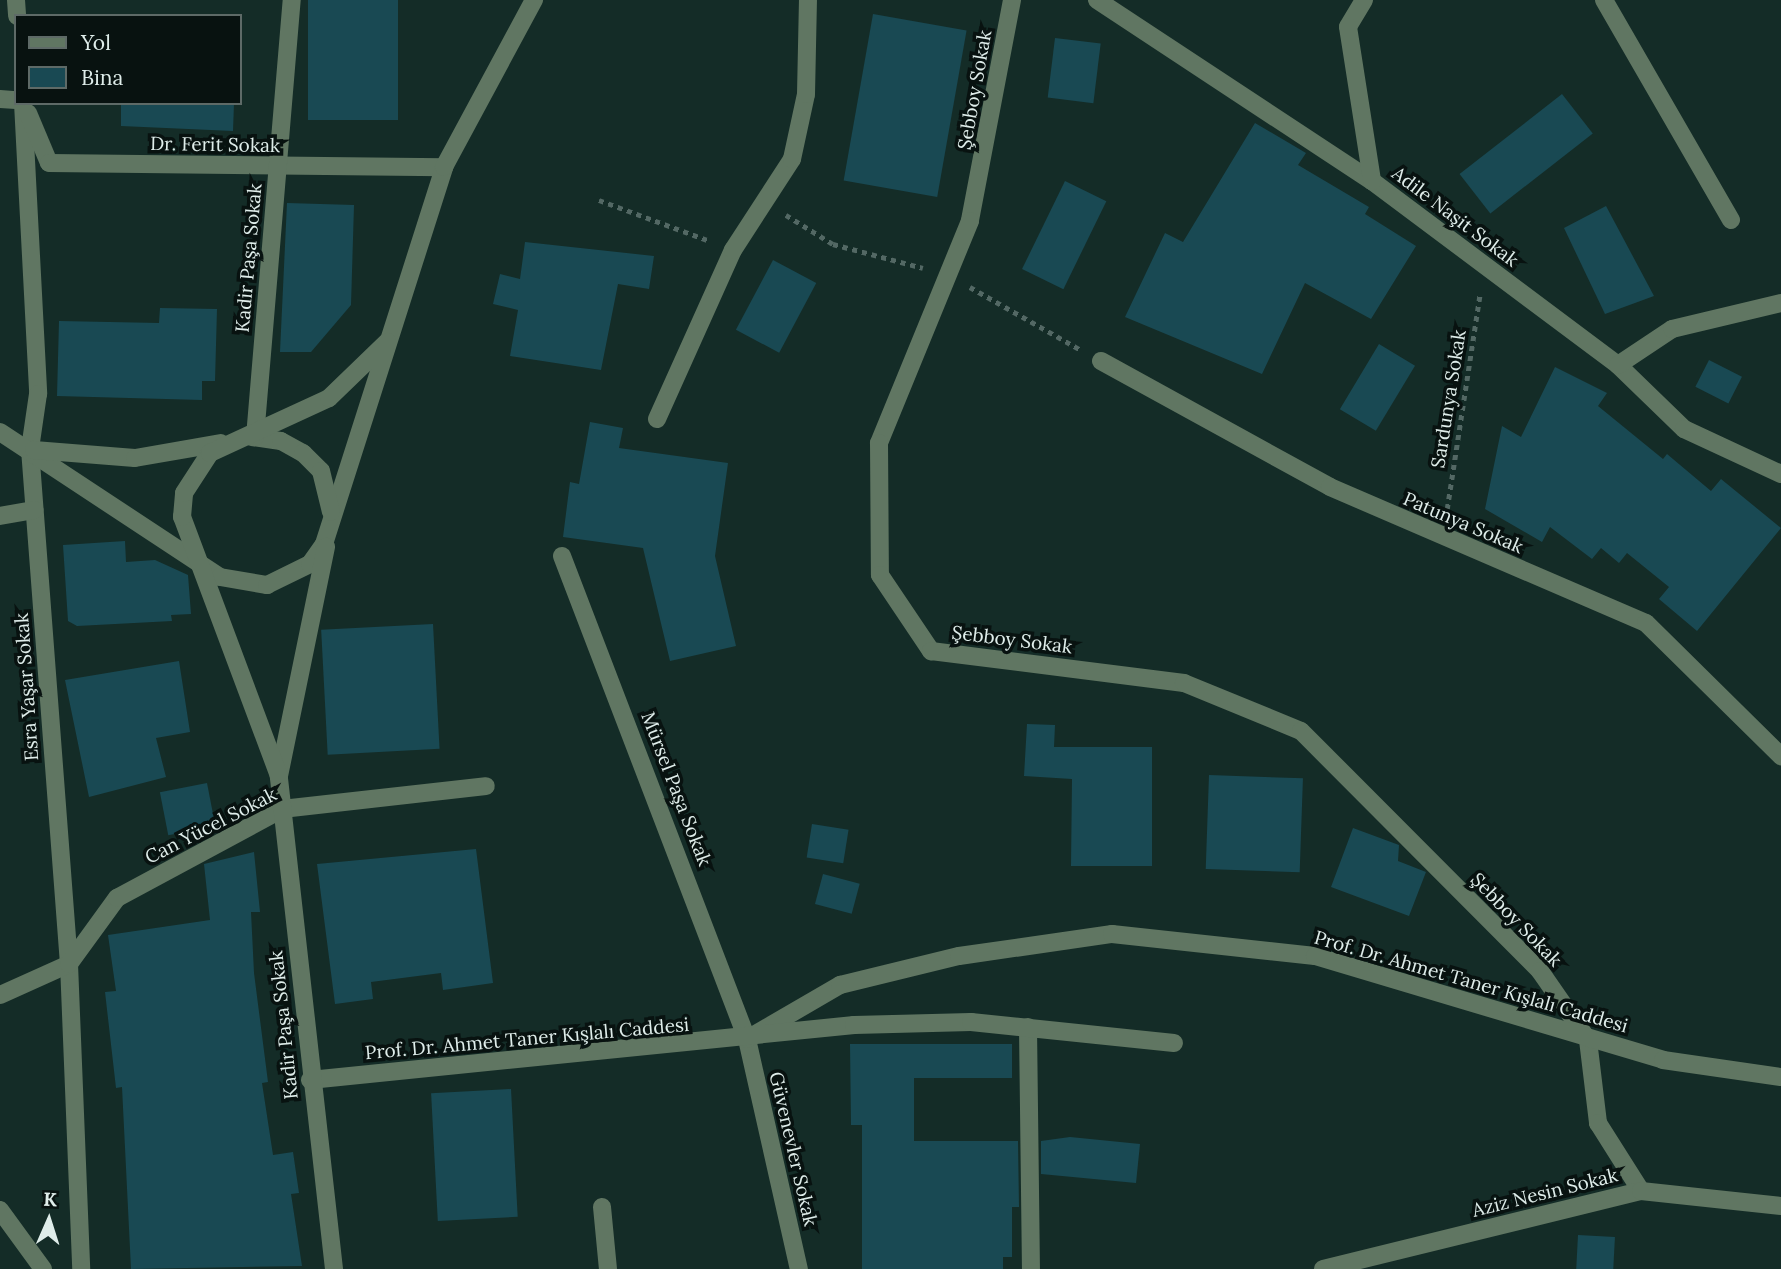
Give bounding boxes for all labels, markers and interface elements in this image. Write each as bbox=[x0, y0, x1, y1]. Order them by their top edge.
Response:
legend bbox=[14, 14, 242, 105]
street label: Şebboy Sokak bbox=[953, 28, 997, 152]
text: Yol bbox=[81, 29, 111, 56]
text: Bina bbox=[81, 64, 123, 91]
street label: Dr. Ferit Sokak bbox=[150, 132, 280, 158]
street label: Adile Naşit Sokak bbox=[1387, 162, 1523, 272]
street label: Kadir Paşa Sokak bbox=[231, 182, 267, 334]
street label: Sardunya Sokak bbox=[1427, 328, 1471, 470]
street label: Patunya Sokak bbox=[1400, 487, 1526, 559]
street label: Esra Yaşar Sokak bbox=[10, 612, 44, 762]
street label: Şebboy Sokak bbox=[950, 621, 1074, 659]
street label: Mürsel Paşa Sokak bbox=[636, 709, 716, 869]
street label: Can Yücel Sokak bbox=[141, 783, 281, 869]
street label: Şebboy Sokak bbox=[1466, 868, 1566, 972]
street label: Prof. Dr. Ahmet Taner Kışlalı Caddesi bbox=[1312, 926, 1630, 1038]
street label: Kadir Paşa Sokak bbox=[265, 949, 303, 1101]
street label: Prof. Dr. Ahmet Taner Kışlalı Caddesi bbox=[364, 1013, 690, 1065]
street label: Güvenevler Sokak bbox=[764, 1070, 822, 1228]
street label: Aziz Nesin Sokak bbox=[1470, 1164, 1620, 1222]
north arrow bbox=[14, 1185, 84, 1255]
text: K bbox=[43, 1187, 57, 1211]

